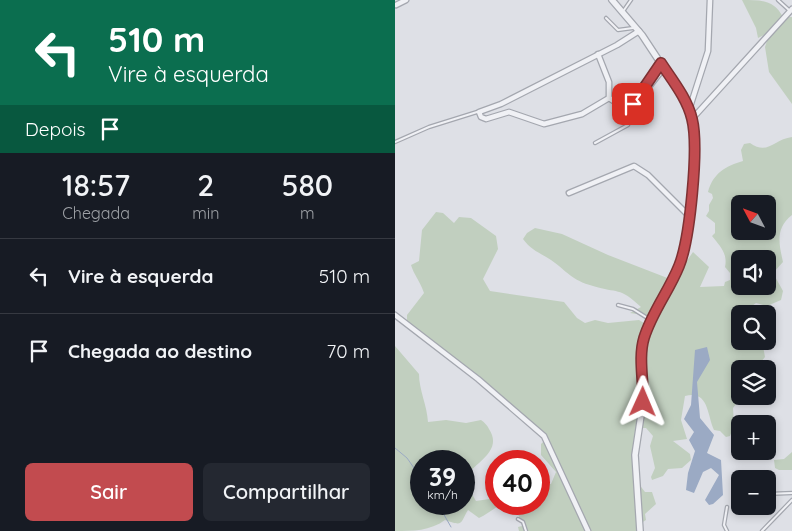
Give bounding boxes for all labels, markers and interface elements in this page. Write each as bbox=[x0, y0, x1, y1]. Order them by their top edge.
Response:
text: 510 m bbox=[108, 17, 205, 61]
icon: left bbox=[25, 20, 90, 85]
text: Vire à esquerda bbox=[108, 60, 269, 88]
pin bbox=[612, 83, 654, 125]
icon: arrive bbox=[619, 90, 647, 118]
icon: arrive bbox=[96, 115, 124, 143]
text: Depois bbox=[25, 117, 86, 141]
text: 18:57 bbox=[62, 166, 130, 204]
text: 2 bbox=[197, 166, 214, 204]
text: 580 bbox=[281, 166, 333, 204]
north arrow bbox=[731, 195, 776, 240]
map controls bbox=[731, 195, 776, 515]
text: Chegada bbox=[62, 203, 130, 223]
text: min bbox=[192, 203, 219, 223]
text: m bbox=[300, 203, 315, 223]
button: sound bbox=[731, 250, 776, 295]
icon: left bbox=[25, 262, 53, 290]
text: Vire à esquerda bbox=[68, 264, 213, 288]
text: 510 m bbox=[319, 264, 370, 288]
button: search bbox=[731, 305, 776, 350]
icon: arrive bbox=[25, 337, 53, 365]
text: Chegada ao destino bbox=[68, 339, 252, 363]
text: 70 m bbox=[326, 339, 370, 363]
button: layers bbox=[731, 360, 776, 405]
position arrow bbox=[616, 375, 668, 427]
button: + bbox=[731, 415, 776, 460]
speed limit sign: 40 bbox=[485, 450, 550, 515]
text: 39 bbox=[429, 461, 456, 492]
button: Sair bbox=[25, 463, 193, 521]
button: Compartilhar bbox=[203, 463, 370, 521]
button: − bbox=[731, 470, 776, 515]
text: km/h bbox=[427, 487, 458, 502]

